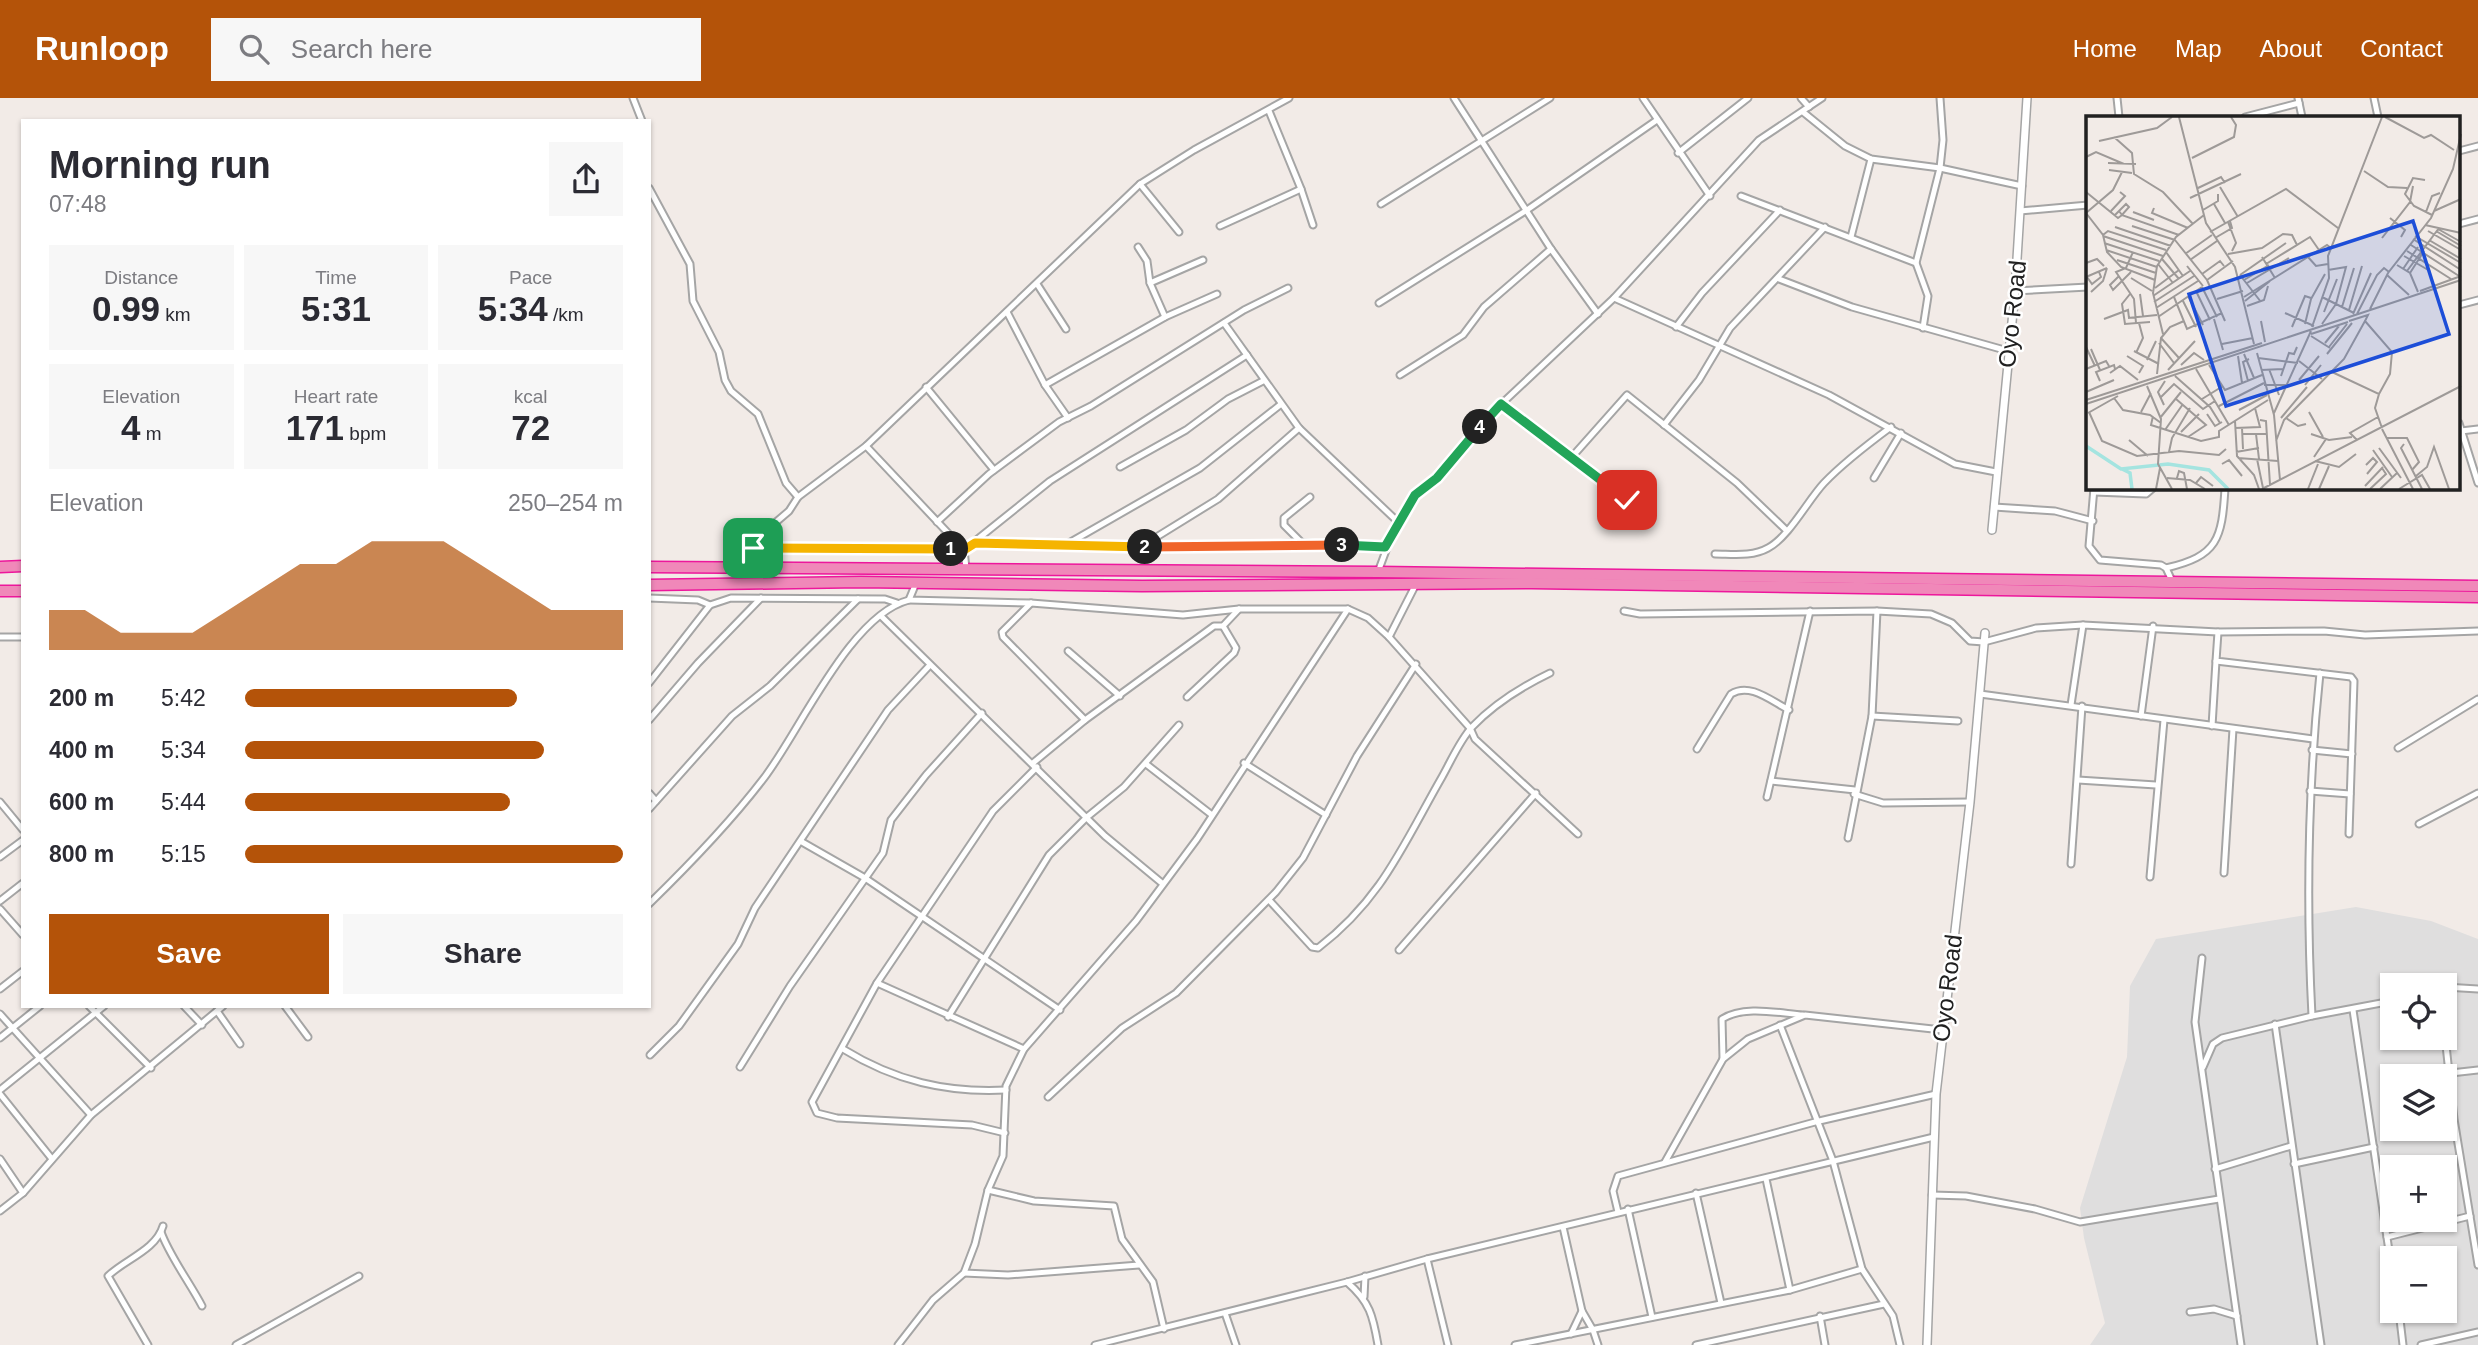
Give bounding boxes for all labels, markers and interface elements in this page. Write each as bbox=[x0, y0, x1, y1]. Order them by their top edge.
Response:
search box bbox=[211, 18, 701, 81]
text: Runloop bbox=[35, 30, 169, 67]
icon: search bbox=[235, 30, 273, 68]
text: Search here bbox=[291, 34, 432, 64]
text: Home bbox=[2073, 35, 2137, 62]
text: Map bbox=[2175, 35, 2222, 62]
text: About bbox=[2260, 35, 2322, 62]
text: Contact bbox=[2360, 35, 2443, 62]
inset map bbox=[2086, 116, 2460, 490]
button: share bbox=[549, 142, 623, 216]
text: Morning run bbox=[49, 144, 271, 186]
text: 07:48 bbox=[49, 191, 107, 217]
street label: Oyo Road bbox=[1993, 259, 2031, 369]
text: Distance bbox=[104, 267, 178, 288]
text: Time bbox=[315, 267, 357, 288]
text: Pace bbox=[509, 267, 552, 288]
text: 0.99 bbox=[92, 289, 160, 328]
text: 5:31 bbox=[301, 289, 371, 328]
text: 5:34 bbox=[478, 289, 548, 328]
text: km bbox=[160, 304, 191, 325]
text: /km bbox=[548, 304, 584, 325]
text: Elevation bbox=[102, 386, 180, 407]
text: Heart rate bbox=[294, 386, 378, 407]
text: kcal bbox=[514, 386, 548, 407]
text: 4 bbox=[121, 408, 141, 447]
text: 171 bbox=[286, 408, 344, 447]
text: 72 bbox=[511, 408, 550, 447]
pin: 4 bbox=[1462, 410, 1498, 444]
text: 4 bbox=[1474, 416, 1485, 437]
text: m bbox=[141, 423, 162, 444]
text: bpm bbox=[344, 423, 386, 444]
pin bbox=[1597, 470, 1657, 530]
icon: check bbox=[1608, 481, 1646, 519]
text: Elevation bbox=[49, 490, 144, 516]
text: 250–254 m bbox=[508, 490, 623, 516]
pin bbox=[723, 518, 783, 578]
pin: 3 bbox=[1324, 528, 1360, 562]
icon: arrive bbox=[734, 529, 772, 567]
pin: 2 bbox=[1128, 530, 1162, 564]
pin: 1 bbox=[934, 532, 968, 566]
text: 3 bbox=[1336, 534, 1347, 555]
text: 2 bbox=[1139, 536, 1150, 557]
text: 1 bbox=[945, 538, 956, 559]
text: 200 m bbox=[49, 685, 114, 711]
text: 5:42 bbox=[161, 685, 206, 711]
text: 400 m bbox=[49, 737, 114, 763]
text: 5:34 bbox=[161, 737, 206, 763]
text: 600 m bbox=[49, 789, 114, 815]
text: 5:44 bbox=[161, 789, 206, 815]
text: 800 m bbox=[49, 841, 114, 867]
text: 5:15 bbox=[161, 841, 206, 867]
button: Save bbox=[49, 914, 329, 994]
button: Share bbox=[343, 914, 623, 994]
street label: Oyo Road bbox=[1927, 933, 1967, 1043]
map controls bbox=[2380, 973, 2457, 1323]
button: locate bbox=[2380, 973, 2457, 1050]
button: layers bbox=[2380, 1064, 2457, 1141]
button: + bbox=[2380, 1155, 2457, 1232]
button: − bbox=[2380, 1246, 2457, 1323]

